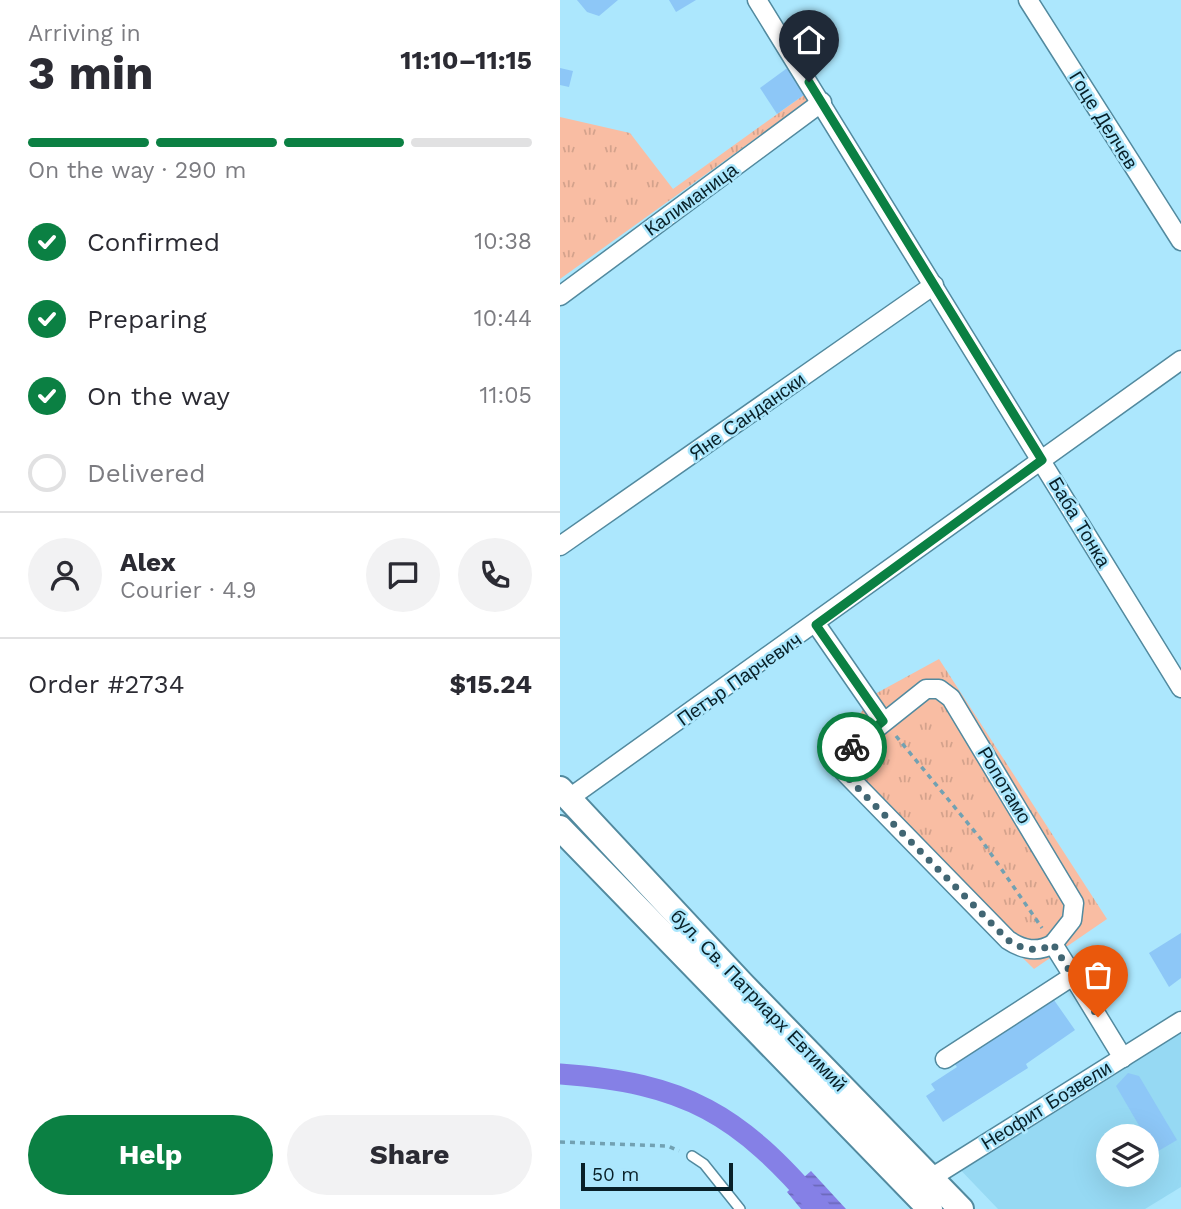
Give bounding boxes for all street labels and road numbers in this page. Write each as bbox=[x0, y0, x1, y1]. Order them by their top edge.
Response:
street label: Гоце Делчев bbox=[1064, 67, 1143, 174]
street label: Калиманица bbox=[640, 158, 743, 241]
street label: Яне Сандански bbox=[685, 368, 810, 465]
street label: Баба Тонка bbox=[1044, 473, 1116, 572]
street label: Петър Парчевич bbox=[673, 628, 806, 731]
street label: Ропотамо bbox=[973, 743, 1036, 828]
street label: бул. Св. Патриарх Евтимий bbox=[666, 905, 852, 1096]
street label: Неофит Бозвели bbox=[977, 1056, 1116, 1155]

